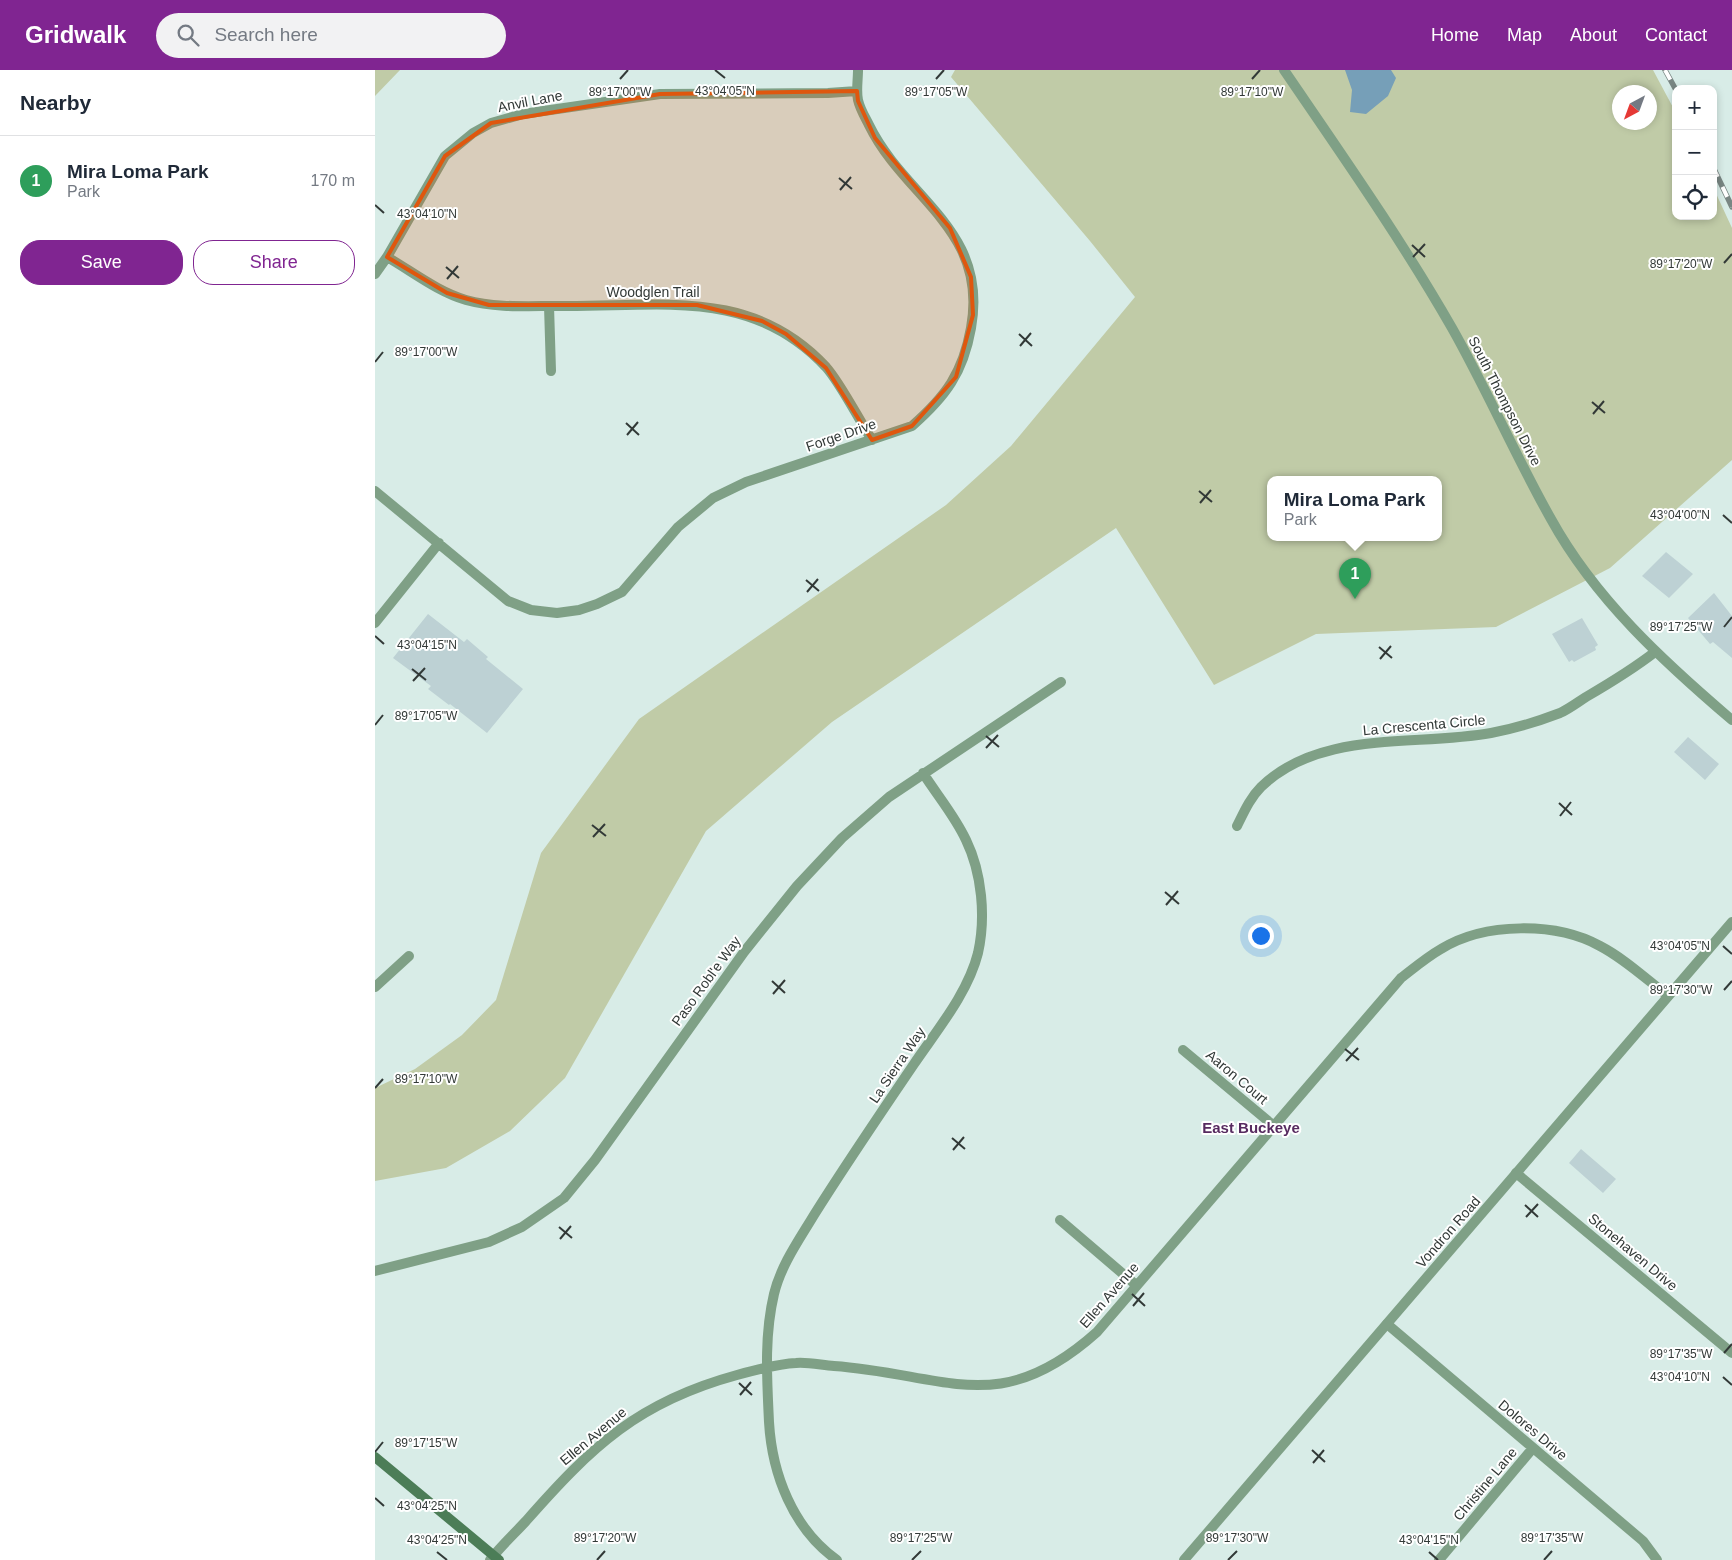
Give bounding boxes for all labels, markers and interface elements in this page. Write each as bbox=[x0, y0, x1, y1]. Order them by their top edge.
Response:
search box bbox=[156, 13, 506, 58]
text: Gridwalk bbox=[25, 21, 126, 48]
icon: search bbox=[174, 21, 202, 49]
text: Search here bbox=[214, 24, 318, 45]
text: Home bbox=[1431, 25, 1479, 45]
text: Map bbox=[1507, 25, 1542, 45]
text: About bbox=[1570, 25, 1617, 45]
text: Contact bbox=[1645, 25, 1707, 45]
text: 43°04'05"N bbox=[695, 84, 755, 98]
text: 89°17'00"W bbox=[589, 85, 652, 99]
text: 89°17'05"W bbox=[905, 85, 968, 99]
text: 89°17'10"W bbox=[1221, 85, 1284, 99]
north arrow bbox=[1612, 85, 1657, 130]
map controls bbox=[1672, 85, 1717, 220]
button: + bbox=[1672, 85, 1717, 130]
street label: Anvil Lane bbox=[496, 87, 564, 115]
text: Nearby bbox=[20, 91, 91, 114]
button: − bbox=[1672, 130, 1717, 175]
text: Mira Loma Park bbox=[67, 161, 209, 182]
text: 1 bbox=[32, 172, 40, 189]
text: 170 m bbox=[311, 172, 355, 189]
button: locate bbox=[1672, 175, 1717, 220]
text: Park bbox=[67, 183, 100, 200]
text: 43°04'10"N bbox=[397, 207, 457, 221]
button: Save bbox=[20, 240, 183, 285]
button: Share bbox=[193, 240, 355, 285]
text: 89°17'20"W bbox=[1650, 257, 1713, 271]
street label: Woodglen Trail bbox=[606, 284, 700, 300]
street label: South Thompson Drive bbox=[1465, 334, 1545, 468]
text: 89°17'00"W bbox=[395, 345, 458, 359]
street label: Forge Drive bbox=[804, 415, 878, 454]
popup bbox=[1267, 476, 1442, 541]
text: Mira Loma Park bbox=[1284, 489, 1425, 510]
text: 43°04'00"N bbox=[1650, 508, 1710, 522]
text: Park bbox=[1284, 511, 1317, 528]
pin: 1 bbox=[1339, 558, 1371, 599]
text: 89°17'25"W bbox=[1650, 620, 1713, 634]
text: 43°04'15"N bbox=[397, 638, 457, 652]
text: 89°17'05"W bbox=[395, 709, 458, 723]
street label: La Crescenta Circle bbox=[1362, 712, 1486, 738]
your location bbox=[1248, 923, 1274, 949]
street label: Paso Robl'e Way bbox=[668, 933, 744, 1029]
text: 43°04'05"N bbox=[1650, 939, 1710, 953]
text: 89°17'30"W bbox=[1650, 983, 1713, 997]
street label: La Sierra Way bbox=[866, 1024, 928, 1106]
street label: Aaron Court bbox=[1203, 1047, 1271, 1107]
text: 89°17'10"W bbox=[395, 1072, 458, 1086]
district label: East Buckeye bbox=[1202, 1119, 1300, 1136]
street label: Vondron Road bbox=[1413, 1193, 1483, 1271]
street label: Stonehaven Drive bbox=[1585, 1210, 1681, 1294]
street label: Ellen Avenue bbox=[1076, 1259, 1142, 1331]
text: 89°17'35"W bbox=[1650, 1347, 1713, 1361]
text: 43°04'10"N bbox=[1650, 1370, 1710, 1384]
street label: Dolores Drive bbox=[1495, 1397, 1571, 1464]
street label: Ellen Avenue bbox=[557, 1404, 630, 1468]
text: 89°17'15"W bbox=[395, 1436, 458, 1450]
street label: Christine Lane bbox=[1450, 1444, 1520, 1524]
text: 43°04'25"N bbox=[397, 1499, 457, 1513]
text: 89°17'20"W bbox=[574, 1531, 637, 1545]
text: 89°17'25"W bbox=[890, 1531, 953, 1545]
text: 89°17'30"W bbox=[1206, 1531, 1269, 1545]
text: 89°17'35"W bbox=[1521, 1531, 1584, 1545]
text: 43°04'25"N bbox=[407, 1533, 467, 1547]
text: 43°04'15"N bbox=[1399, 1533, 1459, 1547]

